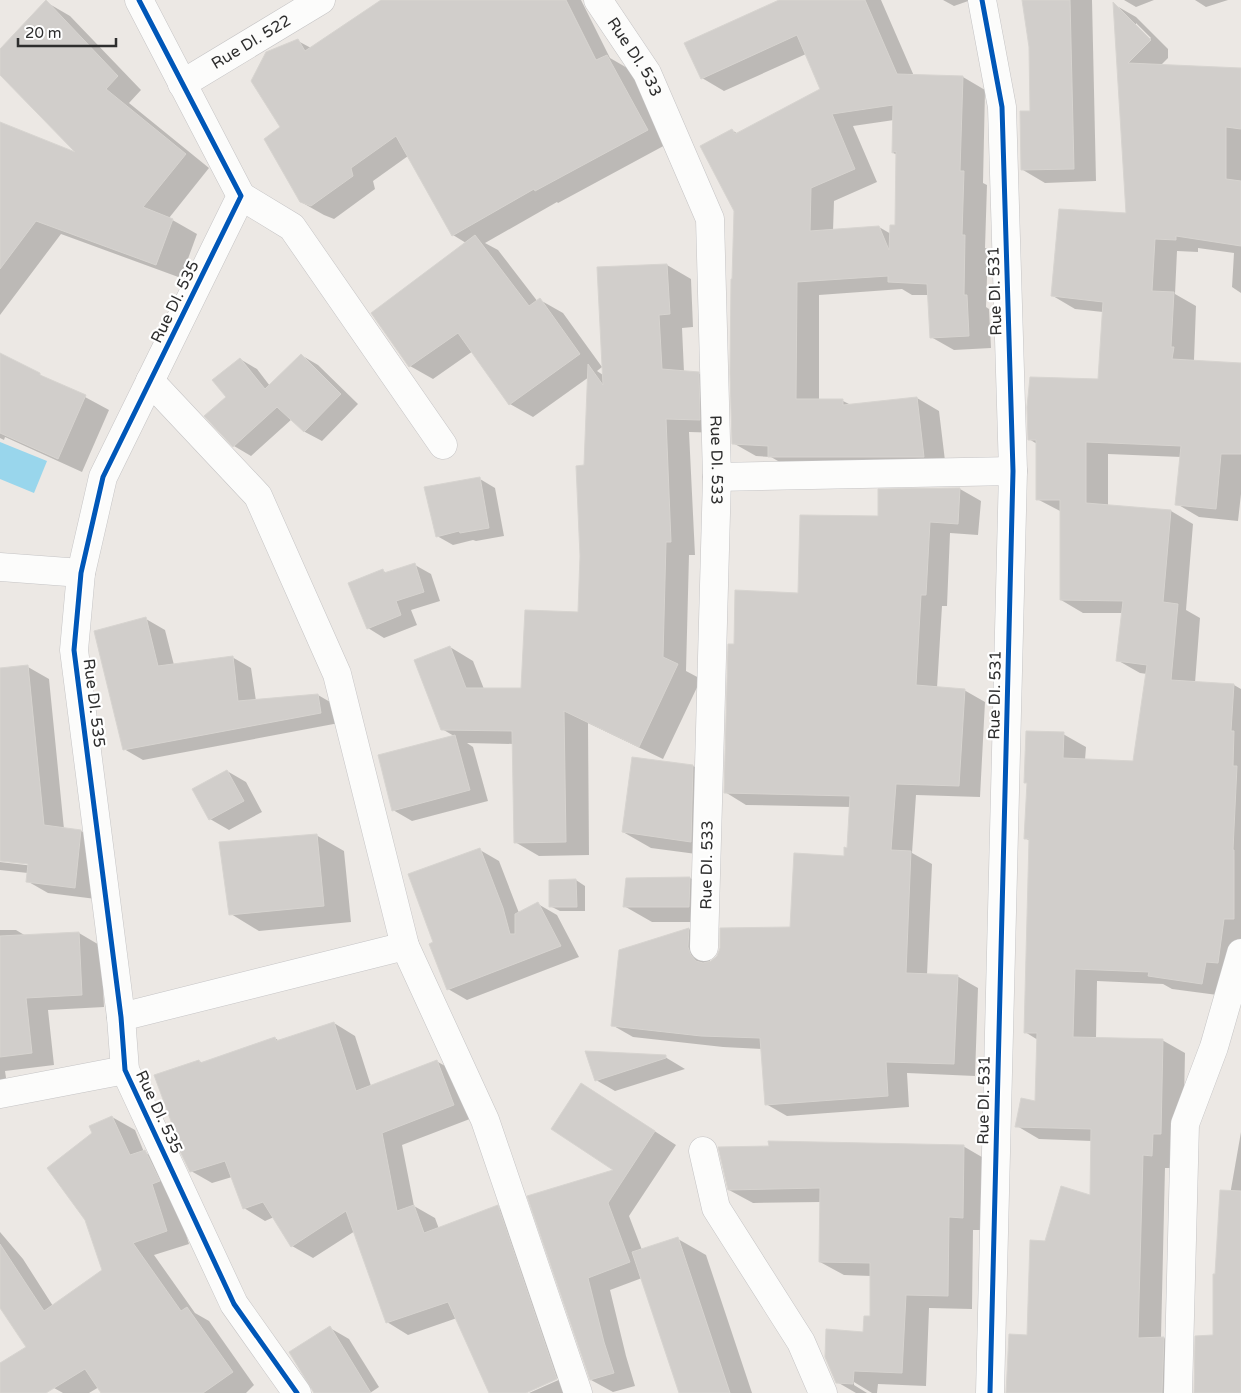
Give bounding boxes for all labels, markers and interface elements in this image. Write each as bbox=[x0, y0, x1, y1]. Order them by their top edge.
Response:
street label: Rue DI. 522 bbox=[208, 10, 295, 74]
street label: Rue DI. 533 bbox=[603, 14, 666, 100]
scale bar bbox=[18, 15, 115, 47]
text: 20 m bbox=[25, 24, 62, 42]
street label: Rue DI. 531 bbox=[983, 246, 1007, 336]
street label: Rue DI. 535 bbox=[146, 257, 204, 347]
street label: Rue DI. 533 bbox=[705, 415, 727, 505]
street label: Rue DI. 531 bbox=[984, 650, 1006, 740]
street label: Rue DI. 535 bbox=[79, 657, 109, 749]
street label: Rue DI. 533 bbox=[696, 820, 718, 910]
street label: Rue DI. 531 bbox=[973, 1055, 995, 1145]
street label: Rue DI. 535 bbox=[131, 1067, 187, 1157]

